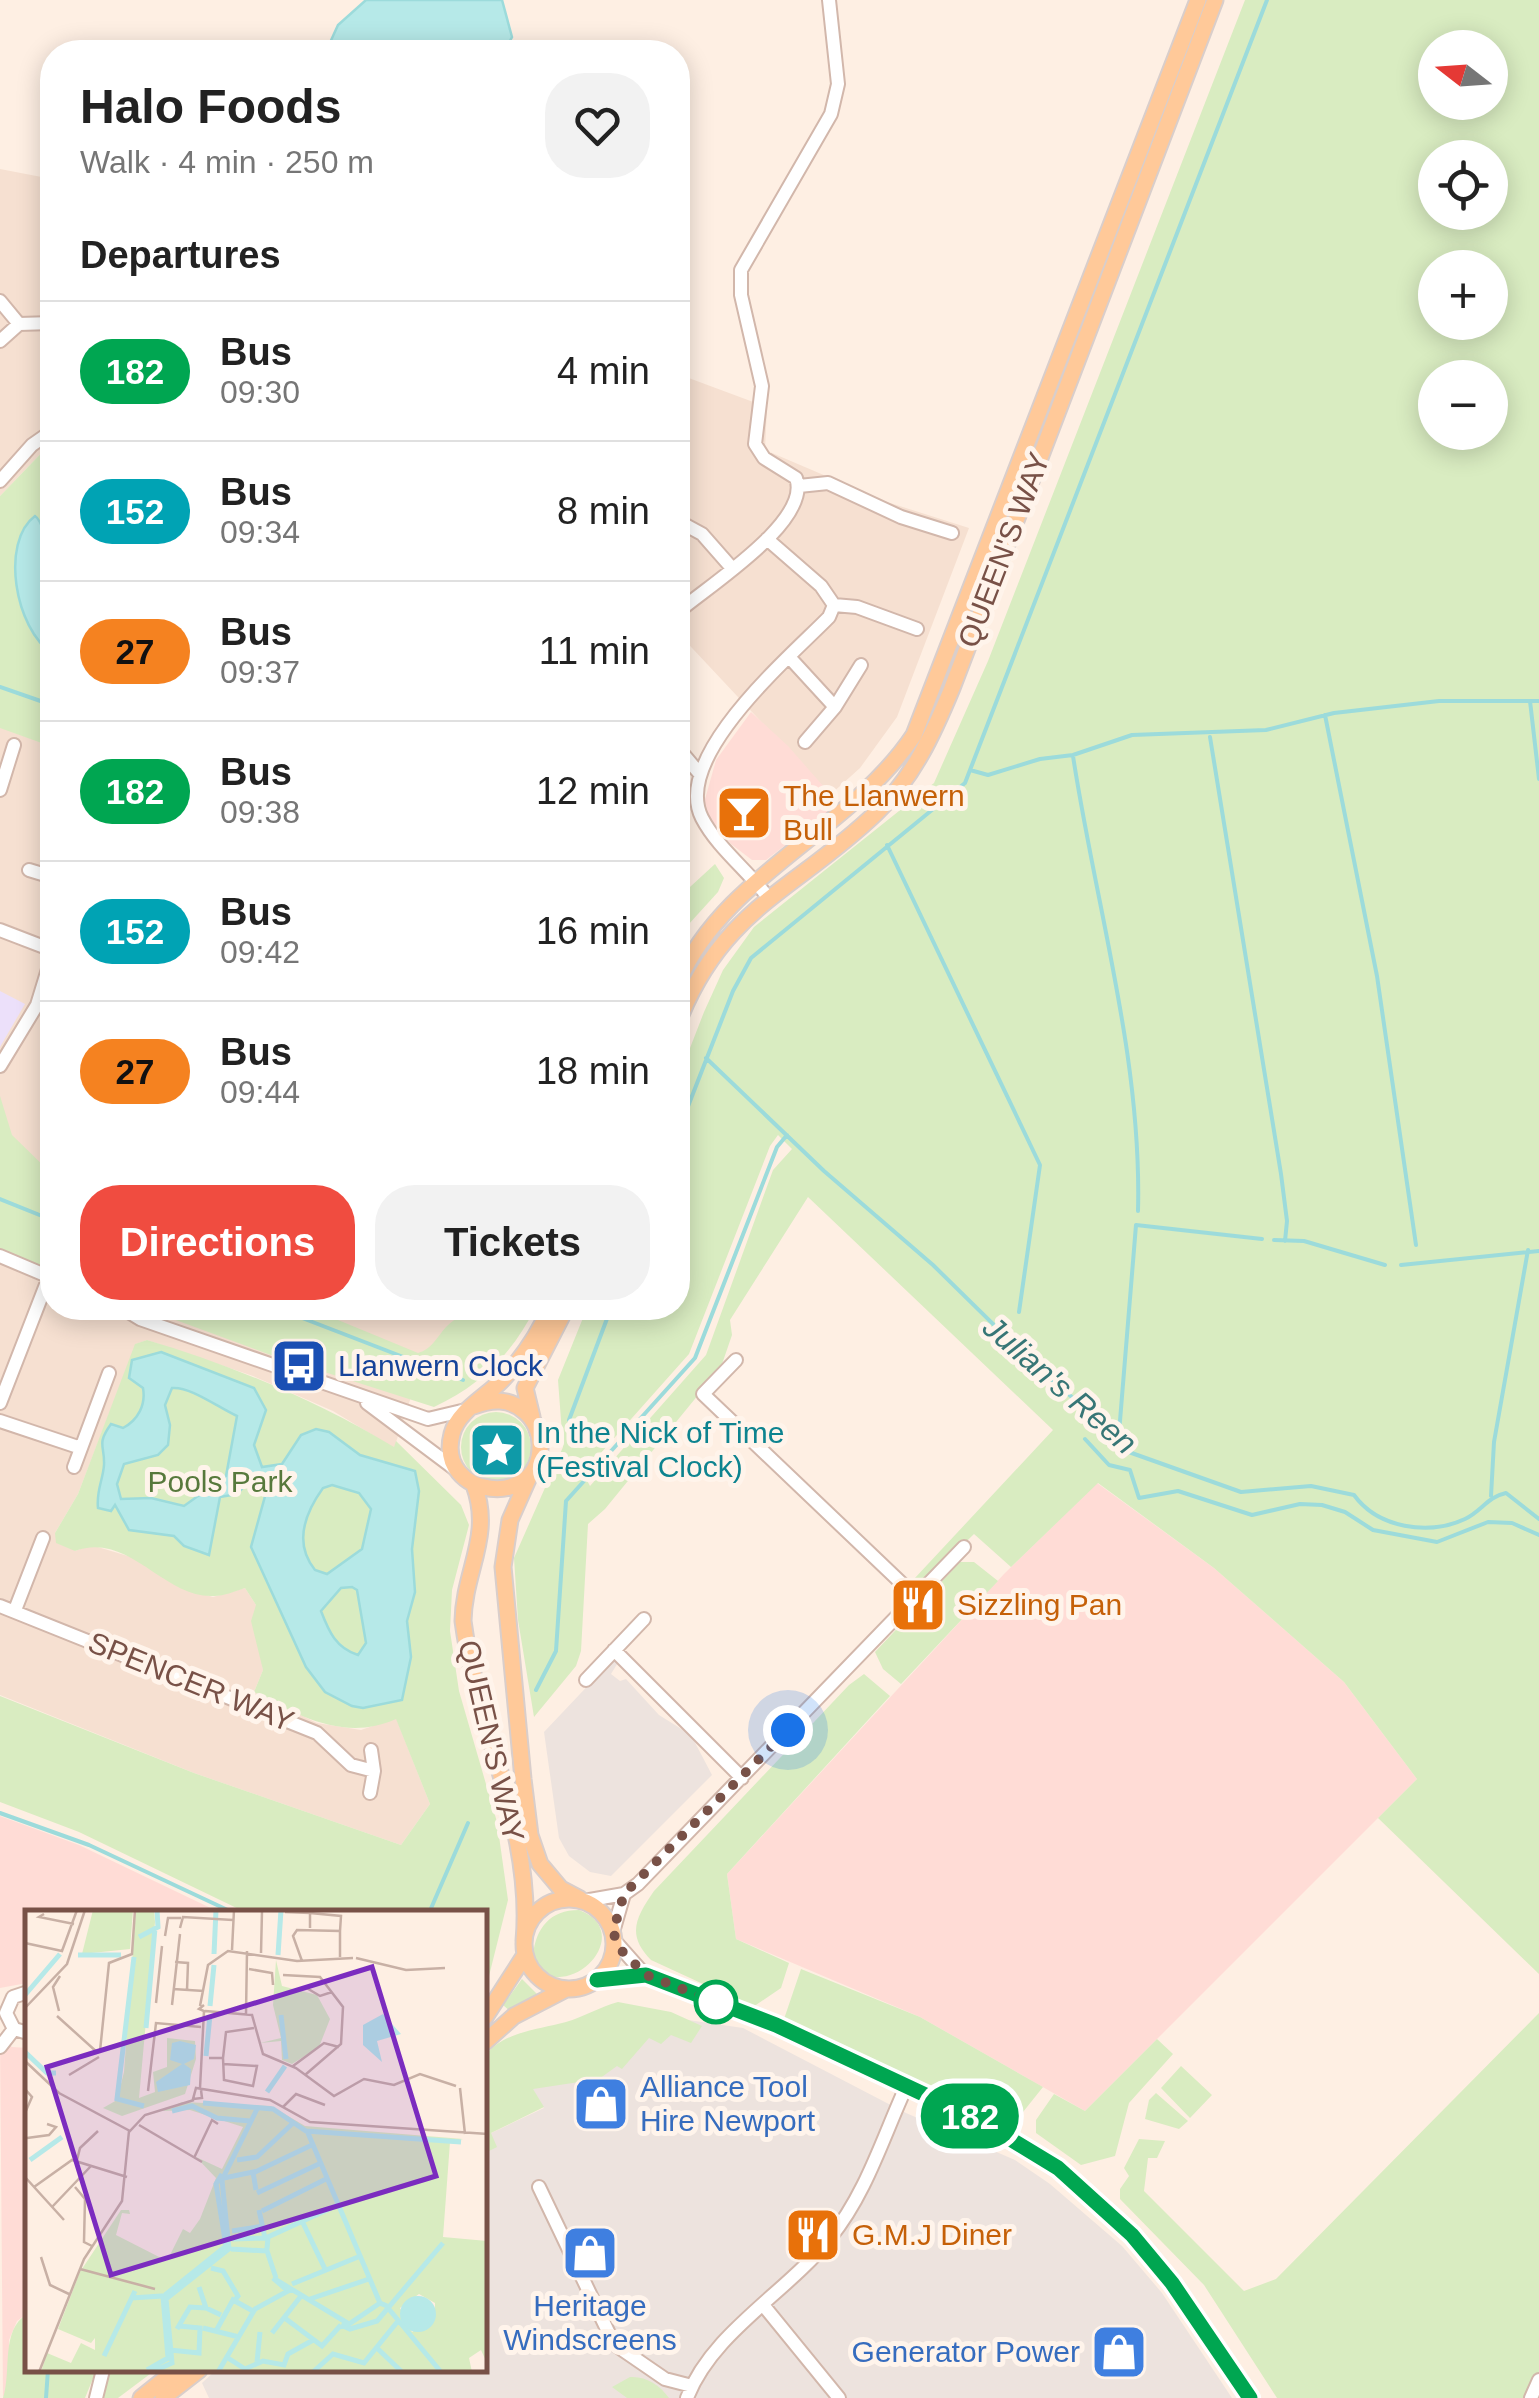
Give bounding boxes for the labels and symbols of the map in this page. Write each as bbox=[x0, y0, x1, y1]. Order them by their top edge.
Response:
north arrow bbox=[1418, 30, 1508, 120]
street label: QUEEN'S WAY bbox=[951, 448, 1056, 652]
place label: The Llanwern Bull bbox=[783, 779, 965, 846]
bar icon: The Llanwern Bull bbox=[714, 783, 774, 843]
water label: Julian's Reen bbox=[975, 1308, 1144, 1461]
bus stop icon: Llanwern Clock bbox=[269, 1336, 329, 1396]
place label: Llanwern Clock bbox=[338, 1349, 544, 1382]
place label: In the Nick of Time (Festival Clock) bbox=[536, 1416, 784, 1483]
place icon: In the Nick of Time (Festival Clock) bbox=[467, 1420, 527, 1480]
park label: Pools Park bbox=[147, 1465, 294, 1498]
restaurant icon: Sizzling Pan bbox=[888, 1575, 948, 1635]
place label: Sizzling Pan bbox=[957, 1588, 1122, 1621]
street label: SPENCER WAY bbox=[84, 1625, 299, 1738]
street label: QUEEN'S WAY bbox=[452, 1637, 531, 1845]
your location bbox=[763, 1705, 813, 1755]
inset map bbox=[25, 1910, 488, 2373]
unlabelled marker bbox=[695, 1981, 737, 2023]
place label: Alliance Tool Hire Newport bbox=[640, 2070, 816, 2137]
shop icon: Alliance Tool Hire Newport bbox=[571, 2074, 631, 2134]
line badge: 182 bbox=[912, 2084, 1028, 2148]
restaurant icon: G.M.J Diner bbox=[783, 2205, 843, 2265]
place label: G.M.J Diner bbox=[852, 2218, 1012, 2251]
shop icon: Heritage Windscreens bbox=[560, 2223, 620, 2283]
place label: Heritage Windscreens bbox=[503, 2289, 677, 2356]
shop icon: Generator Power bbox=[1089, 2322, 1149, 2382]
place label: Generator Power bbox=[852, 2335, 1080, 2368]

